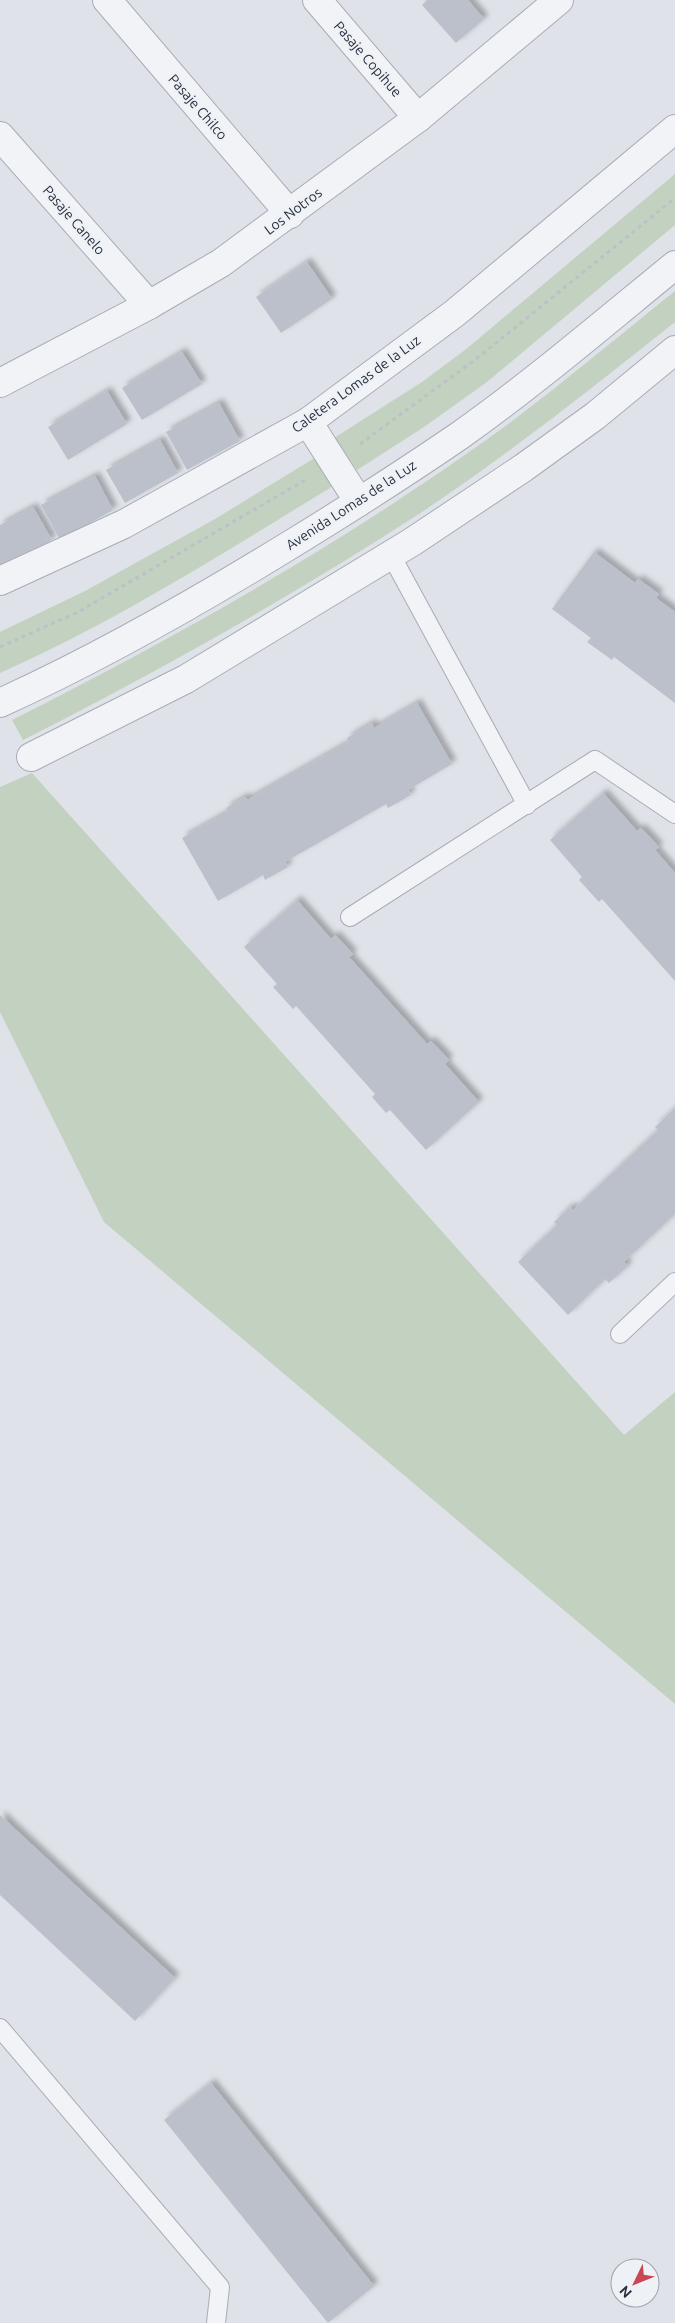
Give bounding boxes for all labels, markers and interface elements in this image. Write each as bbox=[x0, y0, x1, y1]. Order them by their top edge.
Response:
street label: Pasaje Copihue bbox=[331, 18, 405, 100]
street label: Pasaje Chilco bbox=[165, 71, 231, 143]
street label: Pasaje Canelo bbox=[40, 182, 108, 258]
street label: Los Notros bbox=[261, 184, 325, 238]
street label: Caletera Lomas de la Luz bbox=[289, 332, 423, 436]
street label: Avenida Lomas de la Luz bbox=[283, 457, 419, 553]
north arrow bbox=[610, 2258, 660, 2308]
text: N bbox=[616, 2283, 635, 2301]

